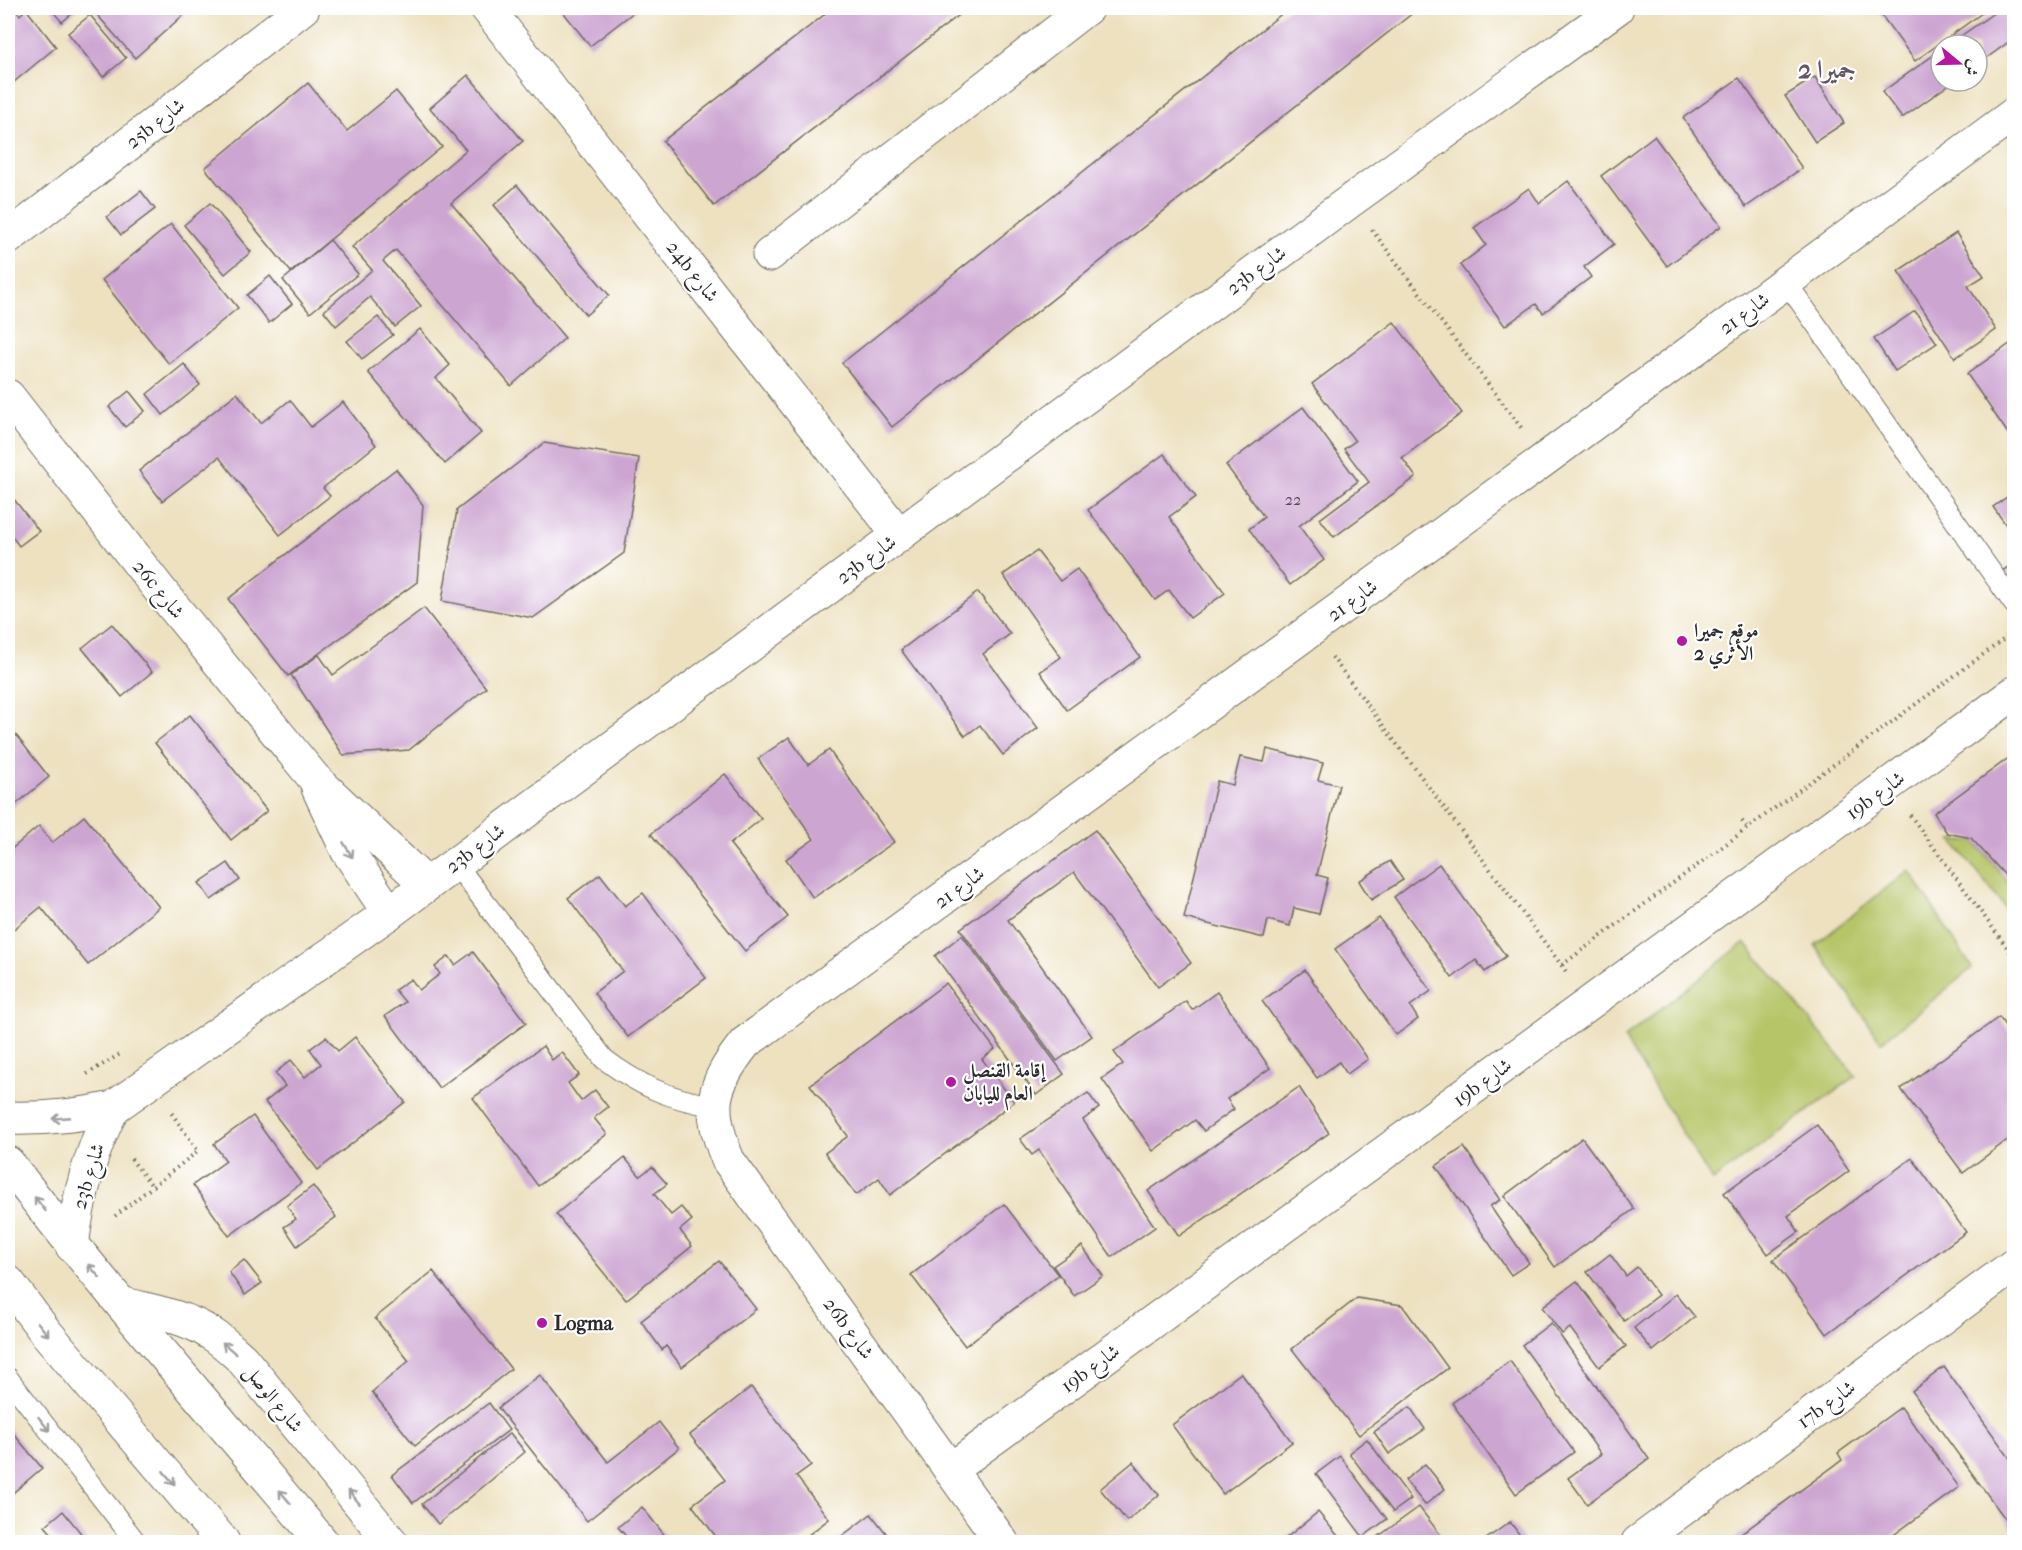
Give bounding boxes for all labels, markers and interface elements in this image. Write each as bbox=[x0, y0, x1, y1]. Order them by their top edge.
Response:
north arrow bbox=[1929, 33, 1989, 93]
district label: جميرا 2 bbox=[1798, 54, 1856, 85]
text: ش bbox=[1961, 57, 1984, 78]
street label: 25b شارع bbox=[121, 93, 193, 158]
street label: 24b شارع bbox=[657, 236, 724, 310]
street label: 23b شارع bbox=[1222, 241, 1294, 305]
street label: شارع 21 bbox=[1715, 288, 1777, 344]
house number: 22 bbox=[1285, 490, 1301, 509]
street label: 23b شارع bbox=[832, 530, 904, 594]
street label: 26c شارع bbox=[123, 555, 189, 627]
street label: شارع 21 bbox=[1323, 575, 1385, 631]
place label: موقع جميرا 2 الأثري bbox=[1694, 619, 1759, 670]
marker: موقع جميرا 2 الأثري bbox=[1675, 634, 1689, 648]
street label: 19b شارع bbox=[1841, 766, 1913, 829]
street label: 23b شارع bbox=[441, 819, 513, 883]
one-way arrow bbox=[342, 841, 354, 858]
street label: شارع 21 bbox=[930, 862, 992, 918]
street label: 19b شارع bbox=[1448, 1053, 1520, 1116]
place label: إقامة القنصل العام لليابان bbox=[963, 1059, 1047, 1111]
marker: إقامة القنصل العام لليابان bbox=[944, 1075, 958, 1089]
one-way arrow bbox=[51, 1112, 71, 1123]
street label: 23b شارع bbox=[68, 1140, 115, 1214]
one-way arrow bbox=[33, 1196, 46, 1212]
one-way arrow bbox=[87, 1264, 101, 1279]
street label: 26b شارع bbox=[814, 1293, 879, 1367]
place label: Logma bbox=[554, 1312, 614, 1335]
marker: Logma bbox=[535, 1316, 549, 1330]
one-way arrow bbox=[37, 1320, 50, 1336]
street label: 19b شارع bbox=[1056, 1339, 1128, 1402]
one-way arrow bbox=[221, 1341, 237, 1354]
street label: شارع الوصل bbox=[235, 1360, 308, 1441]
street label: 17b شارع bbox=[1793, 1376, 1863, 1438]
one-way arrow bbox=[37, 1416, 50, 1432]
one-way arrow bbox=[162, 1470, 176, 1485]
one-way arrow bbox=[278, 1489, 291, 1505]
one-way arrow bbox=[347, 1490, 361, 1505]

